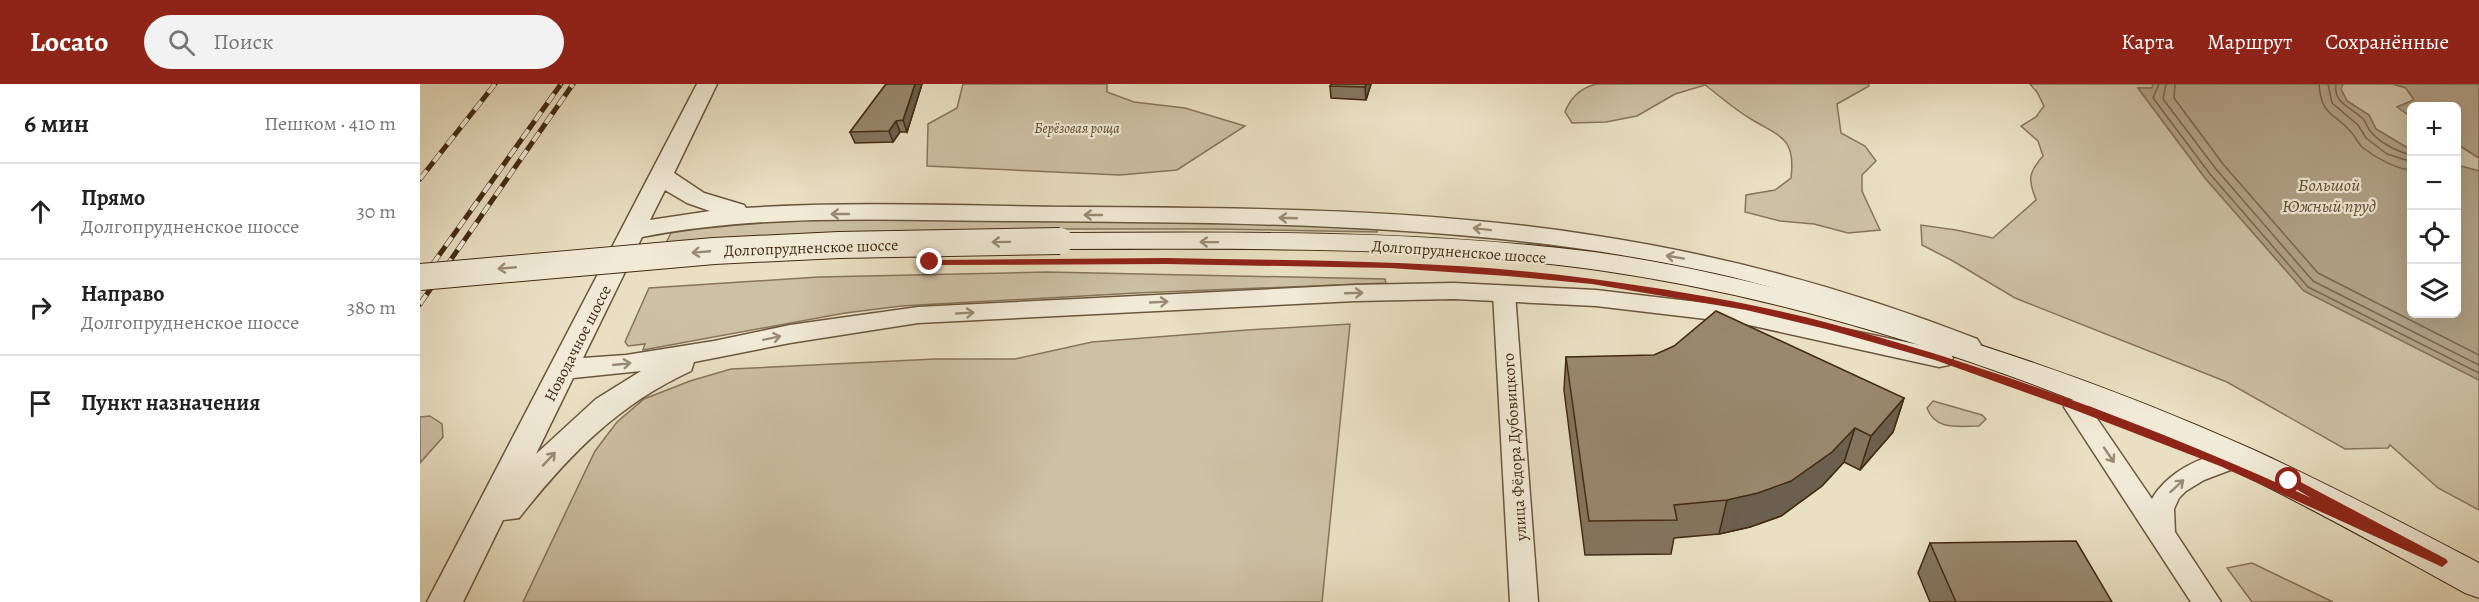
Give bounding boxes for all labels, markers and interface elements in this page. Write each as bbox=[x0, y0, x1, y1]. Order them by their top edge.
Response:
search box bbox=[144, 15, 564, 69]
text: Locato bbox=[30, 23, 108, 61]
icon: search bbox=[165, 26, 198, 59]
text: Поиск bbox=[213, 27, 274, 57]
text: Карта bbox=[2121, 28, 2174, 56]
text: Маршрут bbox=[2207, 28, 2292, 56]
text: Сохранённые bbox=[2325, 28, 2449, 56]
map controls bbox=[2407, 102, 2461, 318]
button: + bbox=[2407, 102, 2461, 156]
text: 6 мин bbox=[24, 106, 89, 141]
text: Пешком · 410 m bbox=[264, 110, 396, 137]
park label: Берёзовая роща bbox=[1034, 119, 1120, 138]
button: − bbox=[2407, 156, 2461, 210]
water label: Большой Южный пруд bbox=[2282, 173, 2376, 218]
text: Прямо bbox=[81, 183, 145, 213]
icon: ahead bbox=[24, 195, 57, 228]
text: 30 m bbox=[356, 198, 396, 225]
one-way arrow bbox=[830, 208, 850, 220]
one-way arrow bbox=[1083, 209, 1103, 221]
button: locate bbox=[2407, 210, 2461, 264]
one-way arrow bbox=[1278, 212, 1298, 224]
text: Долгопрудненское шоссе bbox=[81, 213, 299, 240]
one-way arrow bbox=[1473, 223, 1493, 234]
street label: Долгопрудненское шоссе bbox=[723, 234, 899, 262]
street label: Долгопрудненское шоссе bbox=[1371, 235, 1547, 269]
one-way arrow bbox=[992, 236, 1012, 247]
one-way arrow bbox=[1200, 236, 1220, 247]
one-way arrow bbox=[692, 247, 712, 258]
route end bbox=[916, 248, 942, 274]
one-way arrow bbox=[1666, 252, 1685, 263]
one-way arrow bbox=[498, 263, 517, 274]
button: layers bbox=[2407, 264, 2461, 318]
text: Направо bbox=[81, 279, 164, 309]
street label: Новодачное шоссе bbox=[539, 281, 617, 406]
one-way arrow bbox=[1344, 288, 1364, 299]
icon: right bbox=[24, 291, 57, 324]
text: 380 m bbox=[347, 294, 396, 321]
one-way arrow bbox=[1149, 297, 1169, 308]
one-way arrow bbox=[954, 307, 974, 318]
text: Долгопрудненское шоссе bbox=[81, 309, 299, 336]
one-way arrow bbox=[761, 332, 781, 343]
street label: улица Фёдора Дубовицкого bbox=[1497, 352, 1533, 543]
one-way arrow bbox=[612, 358, 632, 369]
icon: arrive bbox=[24, 387, 57, 420]
text: Пункт назначения bbox=[81, 388, 260, 418]
one-way arrow bbox=[2103, 446, 2115, 463]
one-way arrow bbox=[542, 452, 556, 467]
route start bbox=[2275, 467, 2301, 493]
one-way arrow bbox=[2169, 479, 2184, 493]

